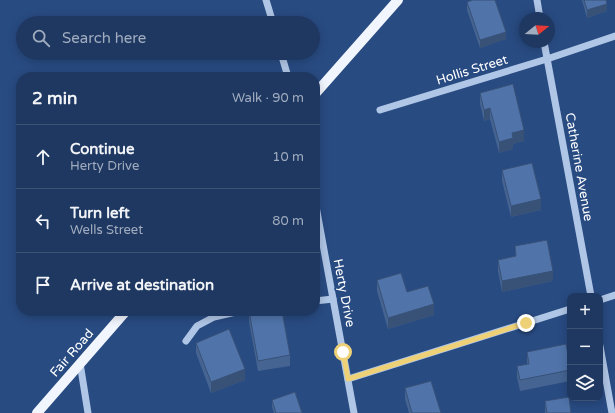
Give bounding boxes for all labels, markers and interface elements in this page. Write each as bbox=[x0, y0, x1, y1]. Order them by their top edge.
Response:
north arrow bbox=[519, 12, 555, 48]
search box bbox=[16, 16, 320, 60]
icon: search bbox=[30, 27, 52, 49]
text: Search here bbox=[62, 29, 146, 47]
street label: Hollis Street bbox=[434, 52, 510, 88]
text: 2 min bbox=[32, 88, 77, 109]
text: Walk · 90 m bbox=[232, 90, 304, 106]
street label: Catherine Avenue bbox=[562, 112, 596, 222]
text: Continue bbox=[70, 140, 134, 158]
icon: ahead bbox=[32, 146, 54, 168]
text: 10 m bbox=[272, 149, 304, 165]
text: Herty Drive bbox=[70, 158, 139, 174]
text: Turn left bbox=[70, 204, 130, 222]
icon: left bbox=[32, 210, 54, 232]
text: 80 m bbox=[272, 213, 304, 229]
text: Wells Street bbox=[70, 222, 143, 238]
street label: Herty Drive bbox=[330, 257, 358, 329]
icon: arrive bbox=[32, 274, 54, 296]
text: Arrive at destination bbox=[70, 276, 214, 294]
map controls bbox=[567, 293, 603, 401]
button: + bbox=[567, 293, 603, 329]
route end bbox=[517, 314, 535, 332]
street label: Fair Road bbox=[47, 326, 97, 380]
button: − bbox=[567, 329, 603, 365]
route start bbox=[334, 343, 352, 361]
button: layers bbox=[567, 365, 603, 401]

